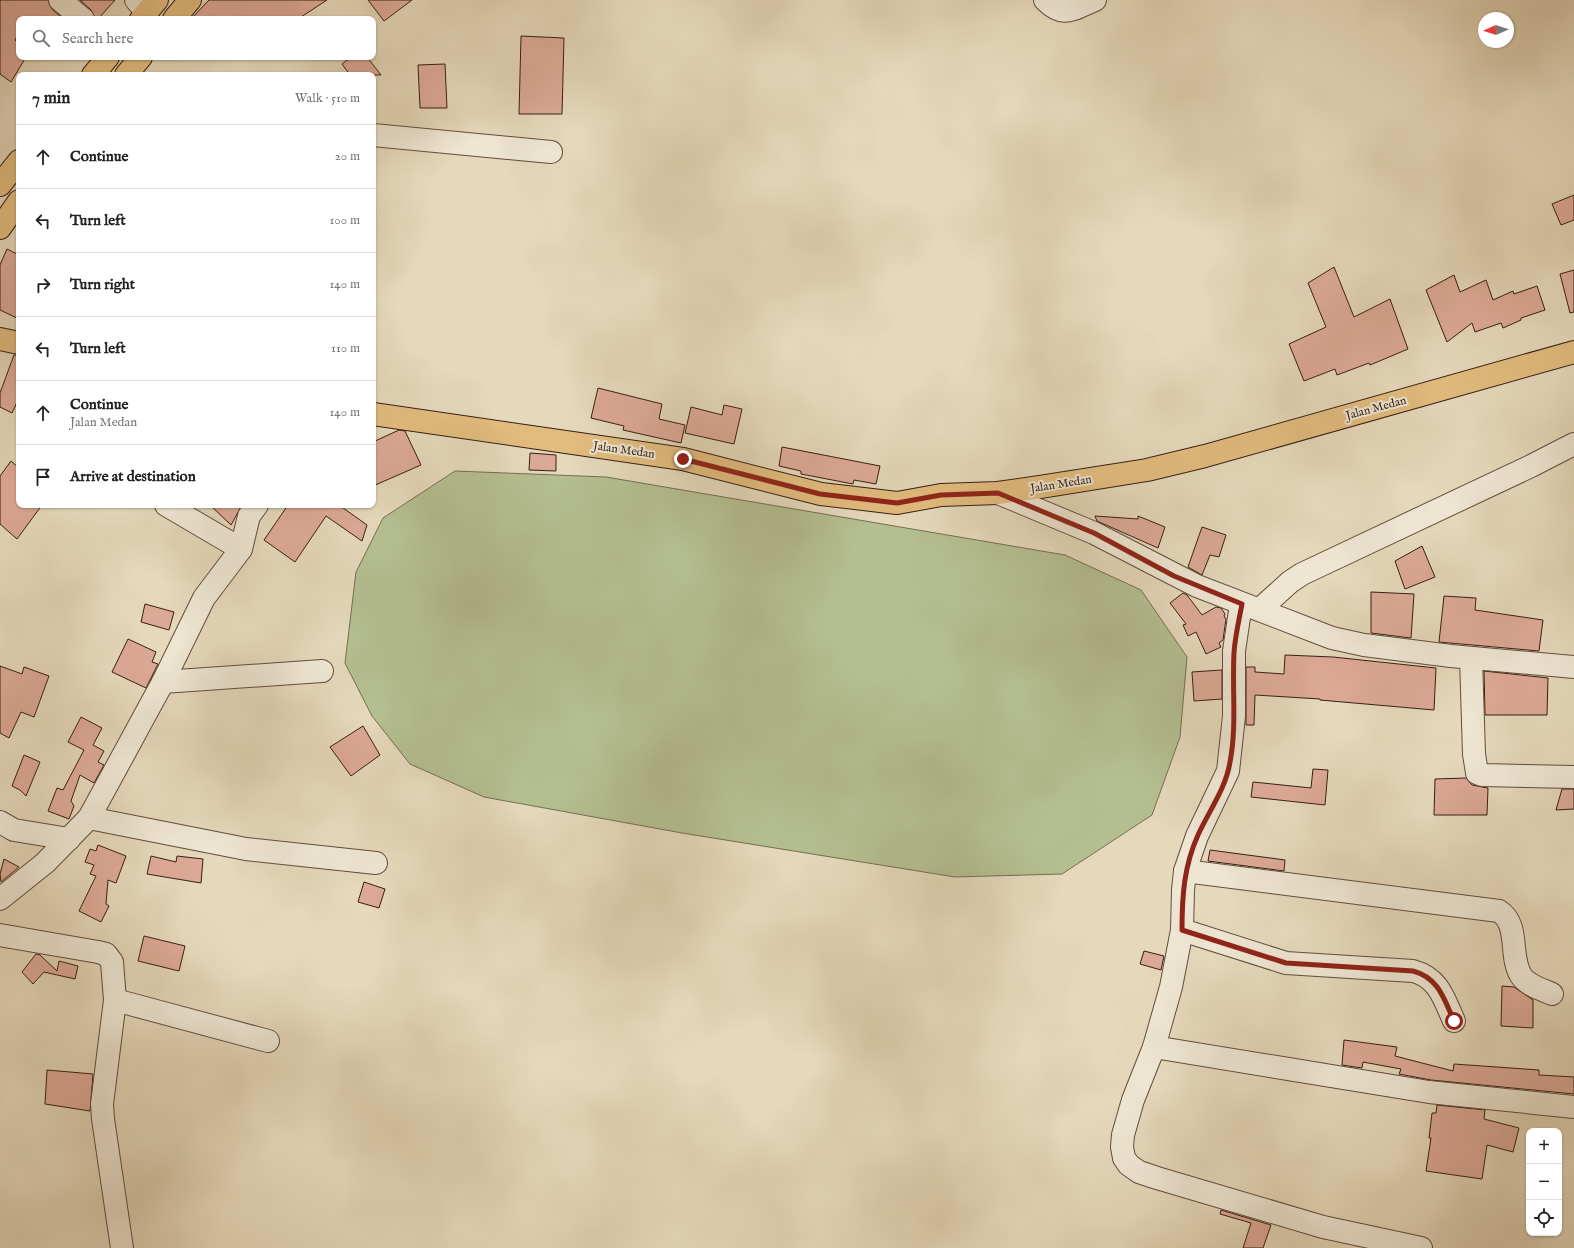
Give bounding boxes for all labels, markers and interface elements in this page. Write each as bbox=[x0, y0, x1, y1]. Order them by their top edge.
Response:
north arrow bbox=[1478, 12, 1514, 48]
search box bbox=[16, 16, 376, 60]
icon: search bbox=[30, 27, 52, 49]
text: Search here bbox=[62, 29, 133, 48]
text: 7 min bbox=[32, 88, 70, 109]
text: Walk · 510 m bbox=[295, 90, 360, 107]
icon: ahead bbox=[32, 146, 54, 168]
text: Continue bbox=[70, 147, 128, 166]
text: 20 m bbox=[335, 148, 360, 165]
icon: left bbox=[32, 210, 54, 232]
text: Turn left bbox=[70, 211, 126, 230]
text: 100 m bbox=[330, 212, 360, 229]
icon: right bbox=[32, 274, 54, 296]
text: Turn right bbox=[70, 275, 135, 294]
text: 140 m bbox=[330, 276, 360, 293]
icon: left bbox=[32, 338, 54, 360]
text: Turn left bbox=[70, 339, 126, 358]
text: 110 m bbox=[331, 340, 360, 357]
street label: Jalan Medan bbox=[1342, 393, 1409, 425]
text: Continue bbox=[70, 395, 128, 414]
icon: ahead bbox=[32, 402, 54, 424]
text: 140 m bbox=[330, 404, 360, 421]
text: Jalan Medan bbox=[70, 414, 137, 431]
street label: Jalan Medan bbox=[590, 438, 656, 463]
route end bbox=[674, 450, 692, 468]
icon: arrive bbox=[32, 466, 54, 488]
text: Arrive at destination bbox=[70, 467, 196, 486]
street label: Jalan Medan bbox=[1027, 472, 1094, 498]
route start bbox=[1445, 1012, 1463, 1030]
map controls bbox=[1526, 1128, 1562, 1236]
button: + bbox=[1526, 1128, 1562, 1164]
button: − bbox=[1526, 1164, 1562, 1200]
button: locate bbox=[1526, 1200, 1562, 1236]

